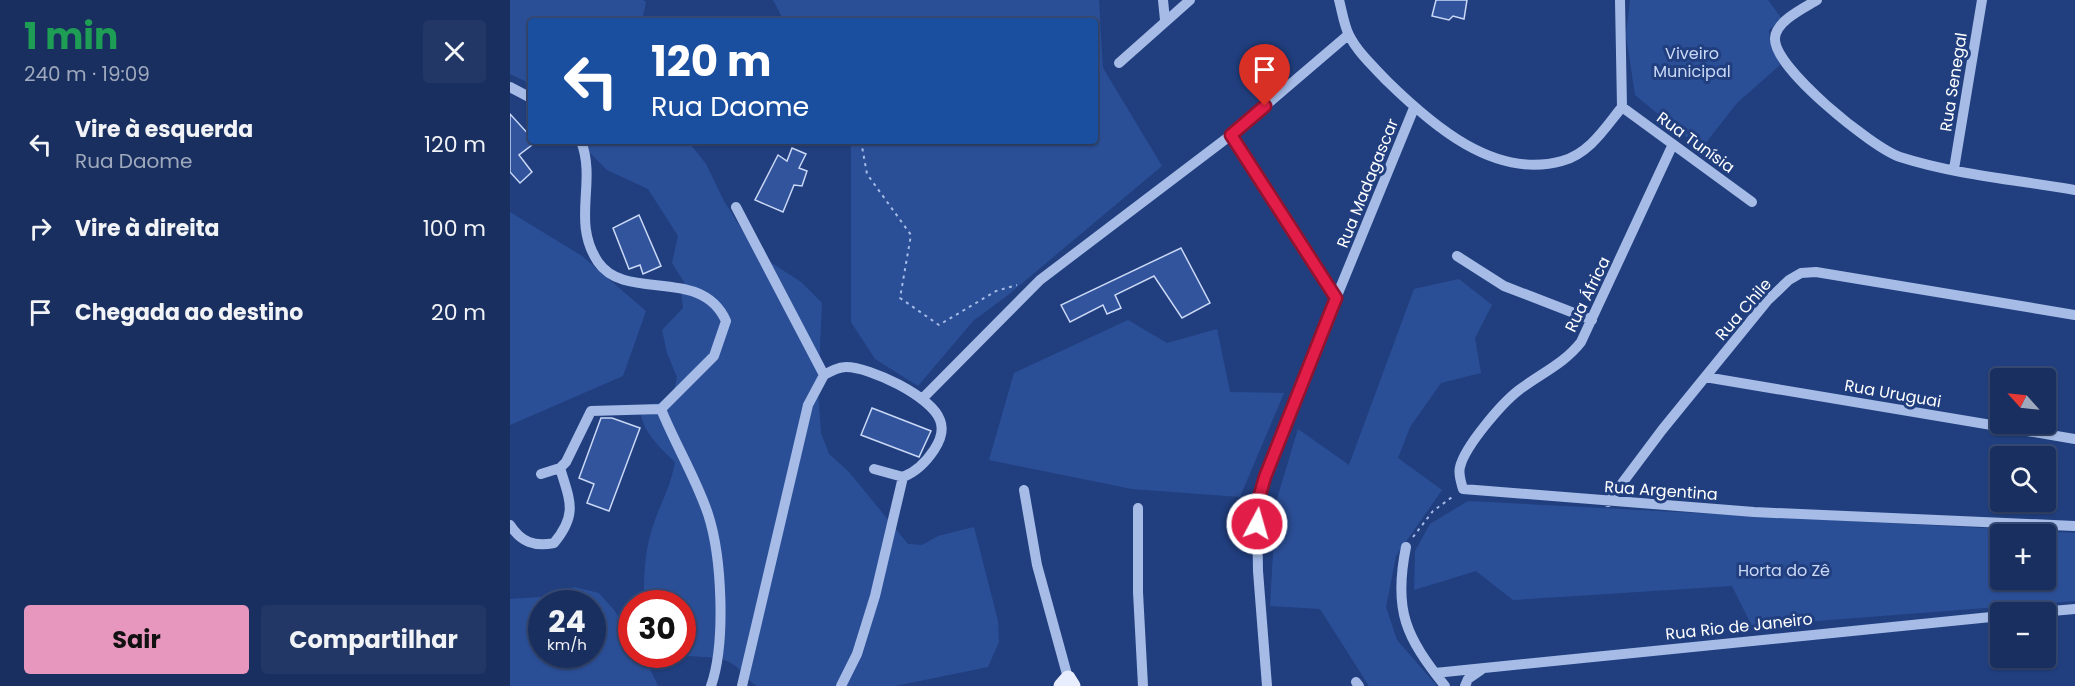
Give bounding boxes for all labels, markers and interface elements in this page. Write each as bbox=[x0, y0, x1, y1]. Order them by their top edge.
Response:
text: 1 min bbox=[24, 11, 118, 62]
button: close bbox=[423, 20, 486, 83]
street label: Rua Senegal bbox=[1934, 31, 1973, 133]
text: 120 m bbox=[651, 32, 772, 91]
icon: left bbox=[552, 42, 630, 120]
park label: Viveiro Municipal bbox=[1653, 42, 1731, 83]
pin bbox=[1239, 44, 1290, 106]
icon: arrive bbox=[1248, 53, 1281, 86]
text: 240 m · 19:09 bbox=[24, 60, 150, 88]
text: Rua Daome bbox=[651, 88, 809, 125]
street label: Rua Tunísia bbox=[1652, 106, 1739, 179]
text: Vire à esquerda bbox=[75, 114, 253, 145]
street label: Rua Madagascar bbox=[1331, 115, 1404, 251]
icon: left bbox=[24, 128, 57, 161]
text: 120 m bbox=[424, 129, 486, 160]
text: Rua Daome bbox=[75, 147, 192, 175]
icon: right bbox=[24, 212, 57, 245]
text: Vire à direita bbox=[75, 213, 220, 244]
text: 100 m bbox=[423, 213, 486, 244]
street label: Rua África bbox=[1559, 253, 1616, 336]
street label: Rua Chile bbox=[1710, 273, 1777, 345]
icon: arrive bbox=[24, 296, 57, 329]
text: Chegada ao destino bbox=[75, 297, 303, 328]
text: 20 m bbox=[431, 297, 486, 328]
north arrow bbox=[1990, 368, 2056, 434]
map controls bbox=[1990, 368, 2056, 668]
street label: Rua Uruguai bbox=[1843, 374, 1943, 413]
button: search bbox=[1990, 446, 2056, 512]
street label: Rua Argentina bbox=[1603, 475, 1718, 506]
position arrow bbox=[1225, 492, 1289, 556]
button: + bbox=[1990, 524, 2056, 590]
park label: Horta do Zê bbox=[1738, 559, 1830, 582]
speed limit sign: 30 bbox=[618, 590, 696, 668]
text: 24 bbox=[548, 600, 586, 643]
button: − bbox=[1990, 602, 2056, 668]
button: Sair bbox=[24, 605, 249, 674]
button: Compartilhar bbox=[261, 605, 486, 674]
street label: Rua Rio de Janeiro bbox=[1664, 607, 1814, 646]
text: km/h bbox=[547, 634, 587, 655]

